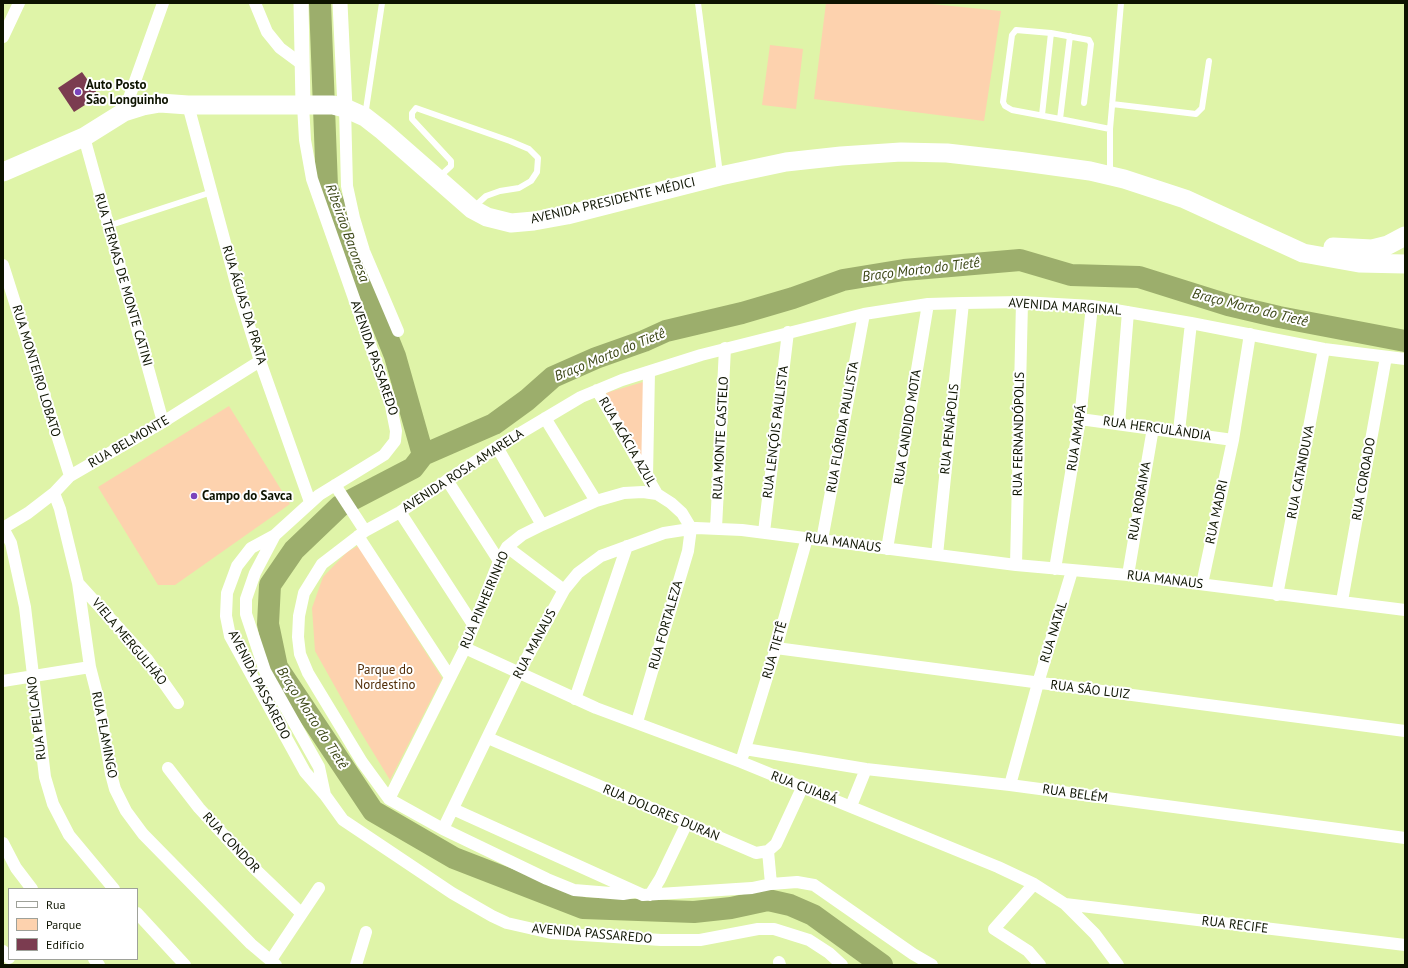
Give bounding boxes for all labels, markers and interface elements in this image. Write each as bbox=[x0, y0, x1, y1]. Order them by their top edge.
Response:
place label: Auto Posto São Longuinho bbox=[86, 77, 169, 108]
marker: Auto Posto São Longuinho bbox=[73, 87, 83, 97]
street label: AVENIDA PRESIDENTE MÉDICI bbox=[529, 174, 697, 228]
water label: Ribeirão Baronesa bbox=[321, 182, 373, 284]
street label: RUA TERMAS DE MONTE CATINI bbox=[91, 192, 155, 368]
street label: RUA ÁGUAS DA PRATA bbox=[218, 244, 270, 366]
water label: Braço Morto do Tietê bbox=[861, 254, 981, 286]
water label: Braço Morto do Tietê bbox=[1191, 286, 1309, 330]
street label: AVENIDA MARGINAL bbox=[1008, 295, 1122, 319]
street label: AVENIDA PASSAREDO bbox=[347, 298, 401, 418]
street label: RUA MONTEIRO LOBATO bbox=[8, 303, 64, 439]
water label: Braço Morto do Tietê bbox=[552, 325, 668, 385]
street label: RUA FLÓRIDA PAULISTA bbox=[824, 360, 862, 494]
street label: RUA LENÇÓIS PAULISTA bbox=[760, 365, 792, 499]
street label: RUA CANDIDO MOTA bbox=[891, 368, 925, 486]
street label: RUA FERNANDÓPOLIS bbox=[1010, 372, 1028, 496]
street label: RUA MONTE CASTELO bbox=[710, 376, 732, 500]
street label: RUA PENÁPOLIS bbox=[937, 383, 963, 475]
street label: RUA ACÁCIA AZUL bbox=[595, 394, 659, 490]
street label: RUA AMAPÁ bbox=[1064, 404, 1090, 472]
street label: RUA BELMONTE bbox=[86, 413, 172, 471]
street label: RUA HERCULÂNDIA bbox=[1102, 414, 1212, 444]
street label: RUA CATANDUVA bbox=[1284, 424, 1318, 520]
street label: AVENIDA ROSA AMARELA bbox=[399, 426, 527, 516]
street label: RUA COROADO bbox=[1349, 436, 1379, 522]
street label: RUA RORAIMA bbox=[1125, 460, 1155, 542]
street label: RUA MADRI bbox=[1203, 478, 1231, 546]
place label: Campo do Savca bbox=[202, 488, 292, 504]
marker: Campo do Savca bbox=[189, 491, 199, 501]
street label: RUA MANAUS bbox=[804, 530, 882, 556]
street label: RUA PINHEIRINHO bbox=[457, 549, 513, 651]
street label: RUA MANAUS bbox=[1126, 568, 1204, 592]
street label: RUA FORTALEZA bbox=[646, 579, 686, 671]
street label: VIELA MERGULHÃO bbox=[88, 595, 170, 689]
street label: RUA NATAL bbox=[1037, 599, 1071, 665]
street label: RUA MANAUS bbox=[510, 606, 560, 682]
street label: RUA TIETÊ bbox=[759, 619, 791, 681]
street label: AVENIDA PASSAREDO bbox=[225, 628, 293, 742]
park label: Parque do Nordestino bbox=[354, 662, 416, 693]
water label: Braço Morto do Tietê bbox=[273, 664, 351, 772]
street label: RUA PELICANO bbox=[24, 675, 50, 761]
street label: RUA SÃO LUIZ bbox=[1049, 677, 1131, 703]
street label: RUA FLAMINGO bbox=[88, 690, 120, 780]
street label: RUA CUIABÁ bbox=[769, 768, 839, 808]
street label: RUA DOLORES DURAN bbox=[600, 781, 722, 845]
street label: RUA BELÉM bbox=[1041, 782, 1109, 806]
street label: RUA CONDOR bbox=[199, 809, 263, 877]
legend bbox=[8, 888, 138, 960]
text: Rua bbox=[46, 897, 65, 912]
street label: RUA RECIFE bbox=[1201, 913, 1269, 937]
text: Parque bbox=[46, 917, 81, 932]
street label: AVENIDA PASSAREDO bbox=[531, 921, 653, 947]
text: Edifício bbox=[46, 937, 84, 952]

